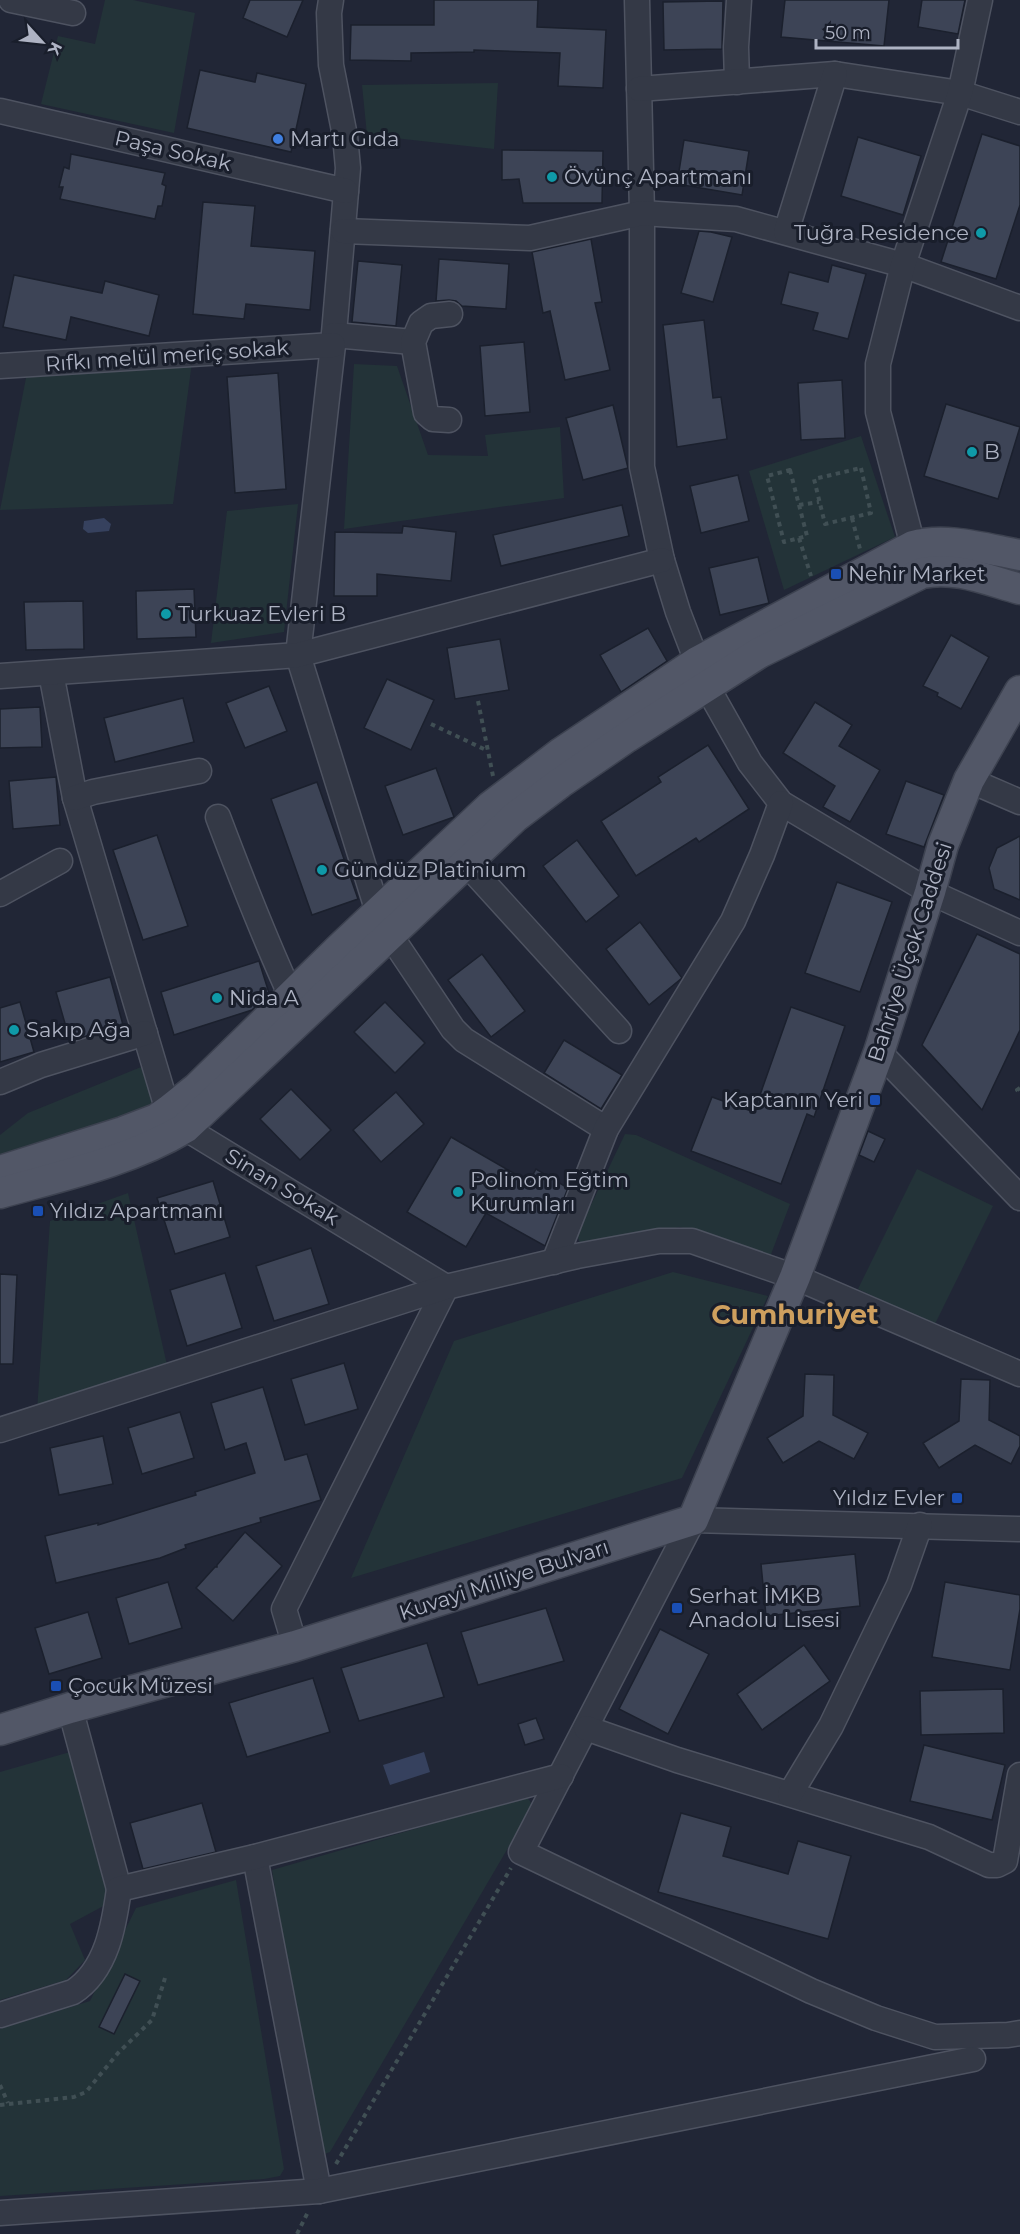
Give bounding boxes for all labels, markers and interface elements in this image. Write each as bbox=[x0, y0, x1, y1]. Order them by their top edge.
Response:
north arrow bbox=[12, 12, 72, 72]
scale bar bbox=[816, 12, 958, 50]
text: 50 m bbox=[825, 22, 871, 44]
text: K bbox=[43, 39, 66, 59]
street label: Paşa Sokak bbox=[112, 125, 234, 176]
place label: Martı Gıda bbox=[290, 126, 399, 151]
marker: Martı Gıda bbox=[271, 132, 285, 146]
place label: Övünç Apartmanı bbox=[564, 164, 752, 189]
marker: Övünç Apartmanı bbox=[545, 170, 559, 184]
place label: Tuğra Residence bbox=[794, 220, 969, 245]
marker: Tuğra Residence bbox=[974, 226, 988, 240]
street label: Rıfkı melül meriç sokak bbox=[44, 334, 290, 376]
place label: B bbox=[984, 439, 1000, 464]
marker: B bbox=[965, 445, 979, 459]
place label: Nehir Market bbox=[848, 561, 986, 586]
marker: Nehir Market bbox=[829, 567, 843, 581]
place label: Turkuaz Evleri B bbox=[178, 601, 346, 626]
marker: Turkuaz Evleri B bbox=[159, 607, 173, 621]
street label: Bahriye Üçok Caddesi bbox=[862, 839, 957, 1065]
place label: Gündüz Platinium bbox=[334, 857, 527, 882]
marker: Gündüz Platinium bbox=[315, 863, 329, 877]
place label: Nida A bbox=[229, 985, 300, 1010]
marker: Nida A bbox=[210, 991, 224, 1005]
place label: Sakıp Ağa bbox=[26, 1017, 131, 1042]
marker: Sakıp Ağa bbox=[7, 1023, 21, 1037]
place label: Kaptanın Yeri bbox=[723, 1087, 863, 1112]
marker: Kaptanın Yeri bbox=[868, 1093, 882, 1107]
street label: Sinan Sokak bbox=[221, 1143, 344, 1231]
place label: Polinom Eğtim Kurumları bbox=[470, 1167, 629, 1216]
marker: Polinom Eğtim Kurumları bbox=[451, 1185, 465, 1199]
place label: Yıldız Apartmanı bbox=[50, 1198, 223, 1223]
marker: Yıldız Apartmanı bbox=[31, 1204, 45, 1218]
district label: Cumhuriyet bbox=[711, 1298, 879, 1331]
place label: Yıldız Evler bbox=[833, 1485, 945, 1510]
marker: Yıldız Evler bbox=[950, 1491, 964, 1505]
street label: Kuvayi Milliye Bulvarı bbox=[396, 1534, 612, 1625]
place label: Serhat İMKB Anadolu Lisesi bbox=[689, 1583, 840, 1632]
marker: Serhat İMKB Anadolu Lisesi bbox=[670, 1601, 684, 1615]
place label: Çocuk Müzesi bbox=[68, 1673, 213, 1698]
marker: Çocuk Müzesi bbox=[49, 1679, 63, 1693]

